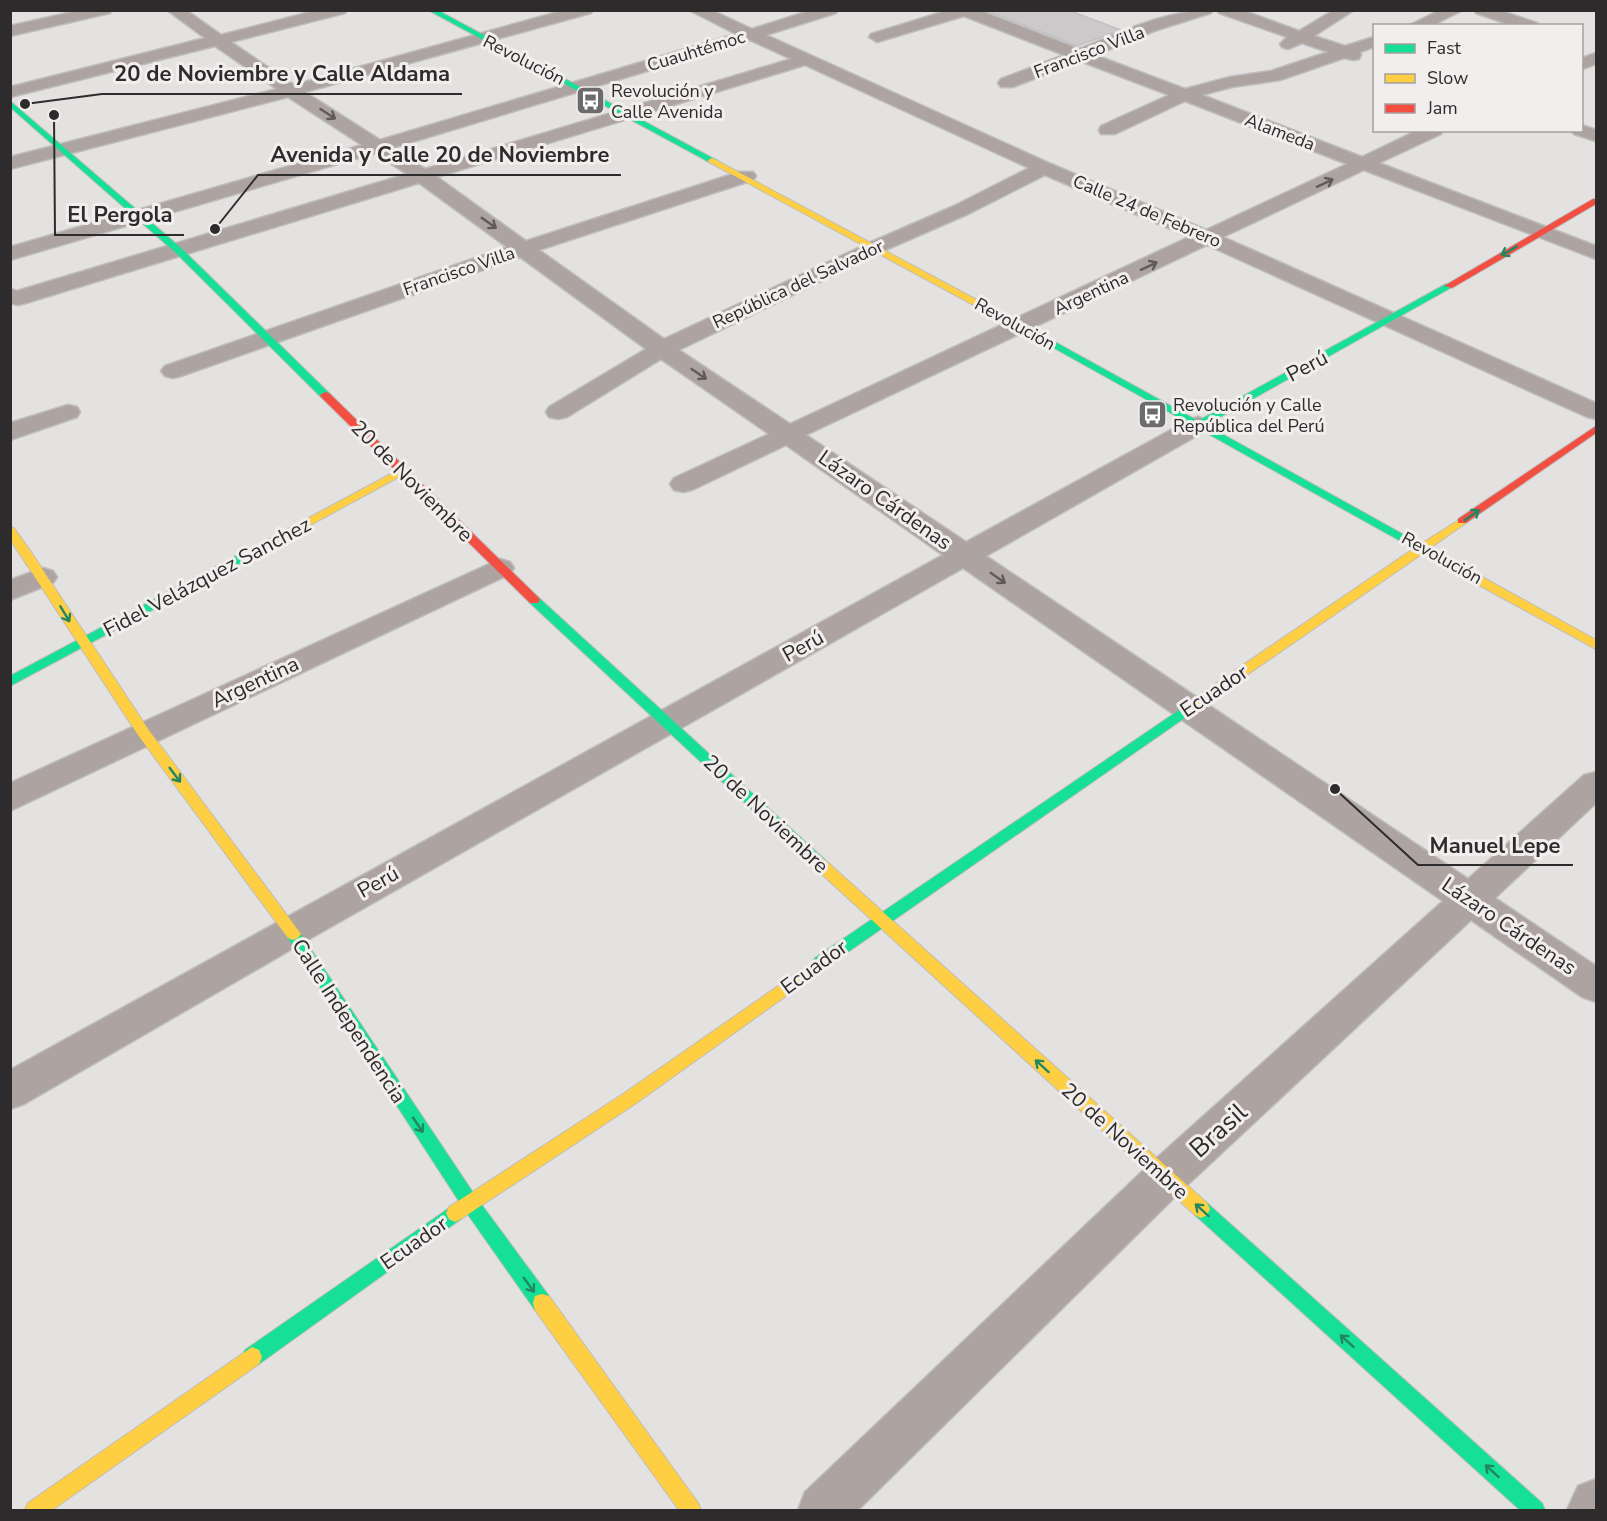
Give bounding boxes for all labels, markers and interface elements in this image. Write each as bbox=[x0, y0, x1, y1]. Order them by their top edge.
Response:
street label: Francisco Villa bbox=[1030, 20, 1148, 84]
legend bbox=[1373, 24, 1583, 132]
street label: Cuauhtémoc bbox=[644, 25, 748, 77]
street label: Revolución bbox=[479, 29, 569, 91]
text: Fast bbox=[1427, 36, 1462, 60]
callout: 20 de Noviembre y Calle Aldama bbox=[102, 54, 462, 94]
text: 20 de Noviembre y Calle Aldama bbox=[114, 59, 450, 89]
text: Slow bbox=[1427, 66, 1468, 90]
place label: Revolución y Calle Avenida bbox=[611, 79, 723, 124]
bus stop icon: Revolución y Calle Avenida bbox=[574, 85, 606, 117]
text: Jam bbox=[1426, 96, 1458, 120]
one-way arrow bbox=[319, 108, 336, 121]
street label: Alameda bbox=[1242, 108, 1318, 156]
callout: Avenida y Calle 20 de Noviembre bbox=[258, 135, 621, 175]
text: Avenida y Calle 20 de Noviembre bbox=[271, 140, 610, 170]
street label: Calle 24 de Febrero bbox=[1069, 169, 1225, 253]
one-way arrow bbox=[1315, 176, 1333, 188]
callout: El Pergola bbox=[55, 195, 184, 235]
text: El Pergola bbox=[67, 200, 173, 230]
one-way arrow bbox=[481, 217, 497, 229]
street label: República del Salvador bbox=[709, 234, 888, 334]
street label: Francisco Villa bbox=[400, 241, 518, 301]
one-way arrow bbox=[1501, 245, 1518, 257]
one-way arrow bbox=[1139, 259, 1157, 271]
street label: Argentina bbox=[1050, 265, 1132, 321]
street label: Revolución bbox=[970, 292, 1060, 356]
street label: Perú bbox=[1281, 343, 1333, 389]
one-way arrow bbox=[690, 368, 707, 380]
place label: Revolución y Calle República del Perú bbox=[1173, 393, 1325, 438]
bus stop icon: Revolución y Calle República del Perú bbox=[1136, 399, 1168, 431]
street label: 20 de Noviembre bbox=[345, 414, 479, 548]
street label: Lázaro Cárdenas bbox=[813, 444, 957, 556]
one-way arrow bbox=[1464, 509, 1480, 521]
street label: Fidel Velázquez Sanchez bbox=[98, 510, 316, 644]
street label: Revolución bbox=[1397, 526, 1487, 590]
one-way arrow bbox=[990, 572, 1007, 585]
one-way arrow bbox=[59, 605, 71, 622]
street label: Perú bbox=[777, 623, 829, 669]
street label: Argentina bbox=[207, 650, 303, 714]
street label: Ecuador bbox=[1175, 658, 1254, 724]
street label: 20 de Noviembre bbox=[697, 748, 835, 880]
one-way arrow bbox=[169, 766, 181, 782]
callout: Manuel Lepe bbox=[1418, 825, 1573, 865]
text: Manuel Lepe bbox=[1430, 831, 1561, 861]
street label: Perú bbox=[352, 859, 404, 905]
street label: Lázaro Cárdenas bbox=[1436, 871, 1582, 981]
street label: Calle Independencia bbox=[285, 933, 413, 1109]
street label: Ecuador bbox=[775, 933, 853, 1001]
one-way arrow bbox=[1034, 1059, 1049, 1073]
street label: 20 de Noviembre bbox=[1055, 1076, 1195, 1206]
street label: Brasil bbox=[1182, 1095, 1255, 1166]
one-way arrow bbox=[412, 1116, 424, 1133]
one-way arrow bbox=[1195, 1203, 1210, 1217]
street label: Ecuador bbox=[375, 1209, 454, 1276]
one-way arrow bbox=[523, 1276, 535, 1292]
one-way arrow bbox=[1340, 1334, 1355, 1348]
one-way arrow bbox=[1484, 1464, 1499, 1478]

